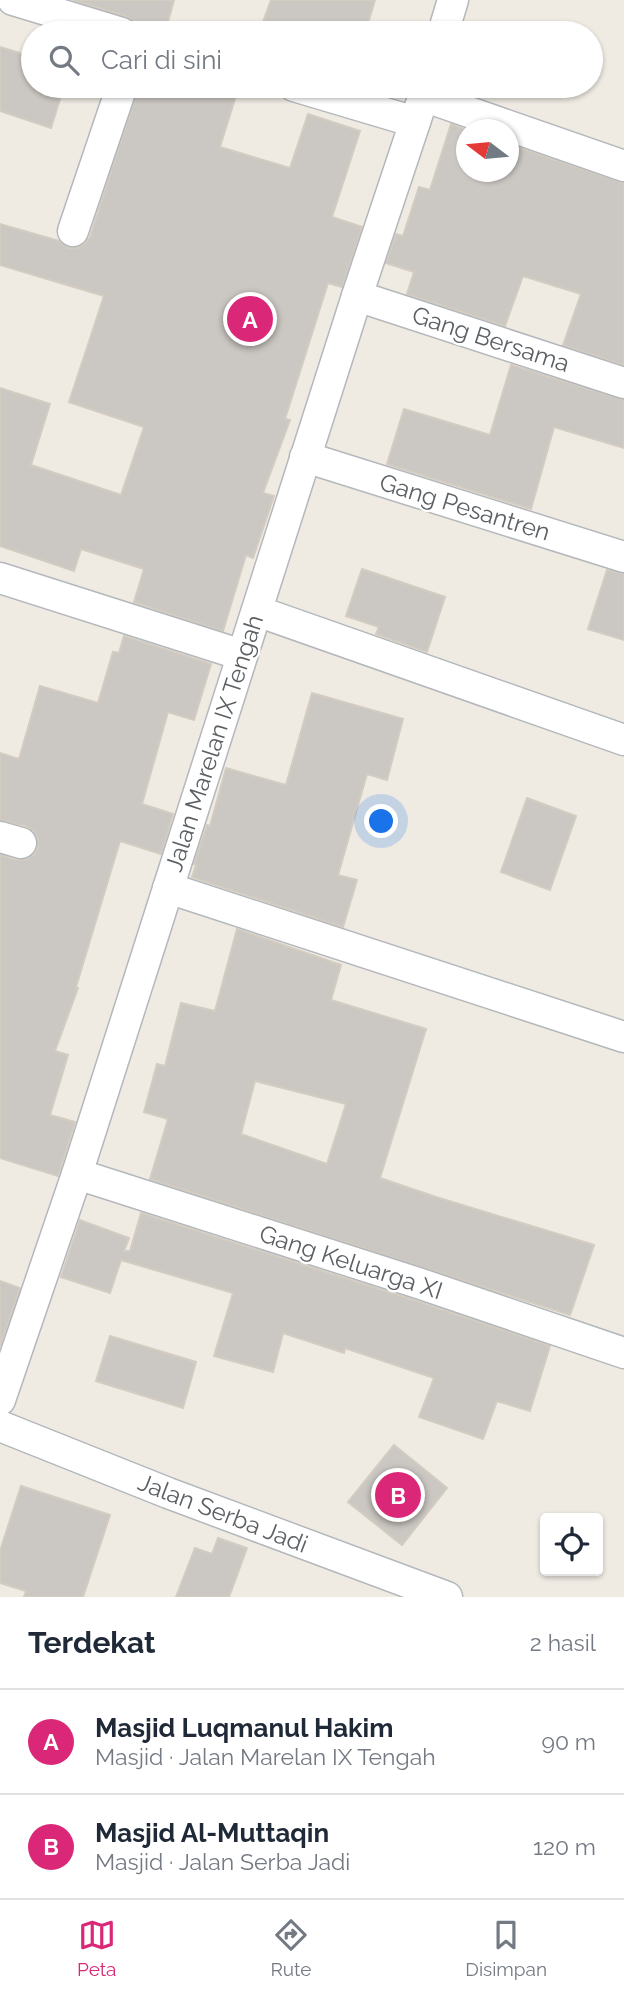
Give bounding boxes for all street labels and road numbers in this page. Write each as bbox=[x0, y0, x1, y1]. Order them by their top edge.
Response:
street label: Gang Bersama bbox=[409, 300, 573, 378]
street label: Gang Pesantren bbox=[376, 467, 554, 547]
street label: Jalan Marelan IX Tengah bbox=[159, 611, 269, 875]
street label: Gang Keluarga XI bbox=[256, 1219, 446, 1305]
street label: Jalan Serba Jadi bbox=[134, 1467, 312, 1559]

